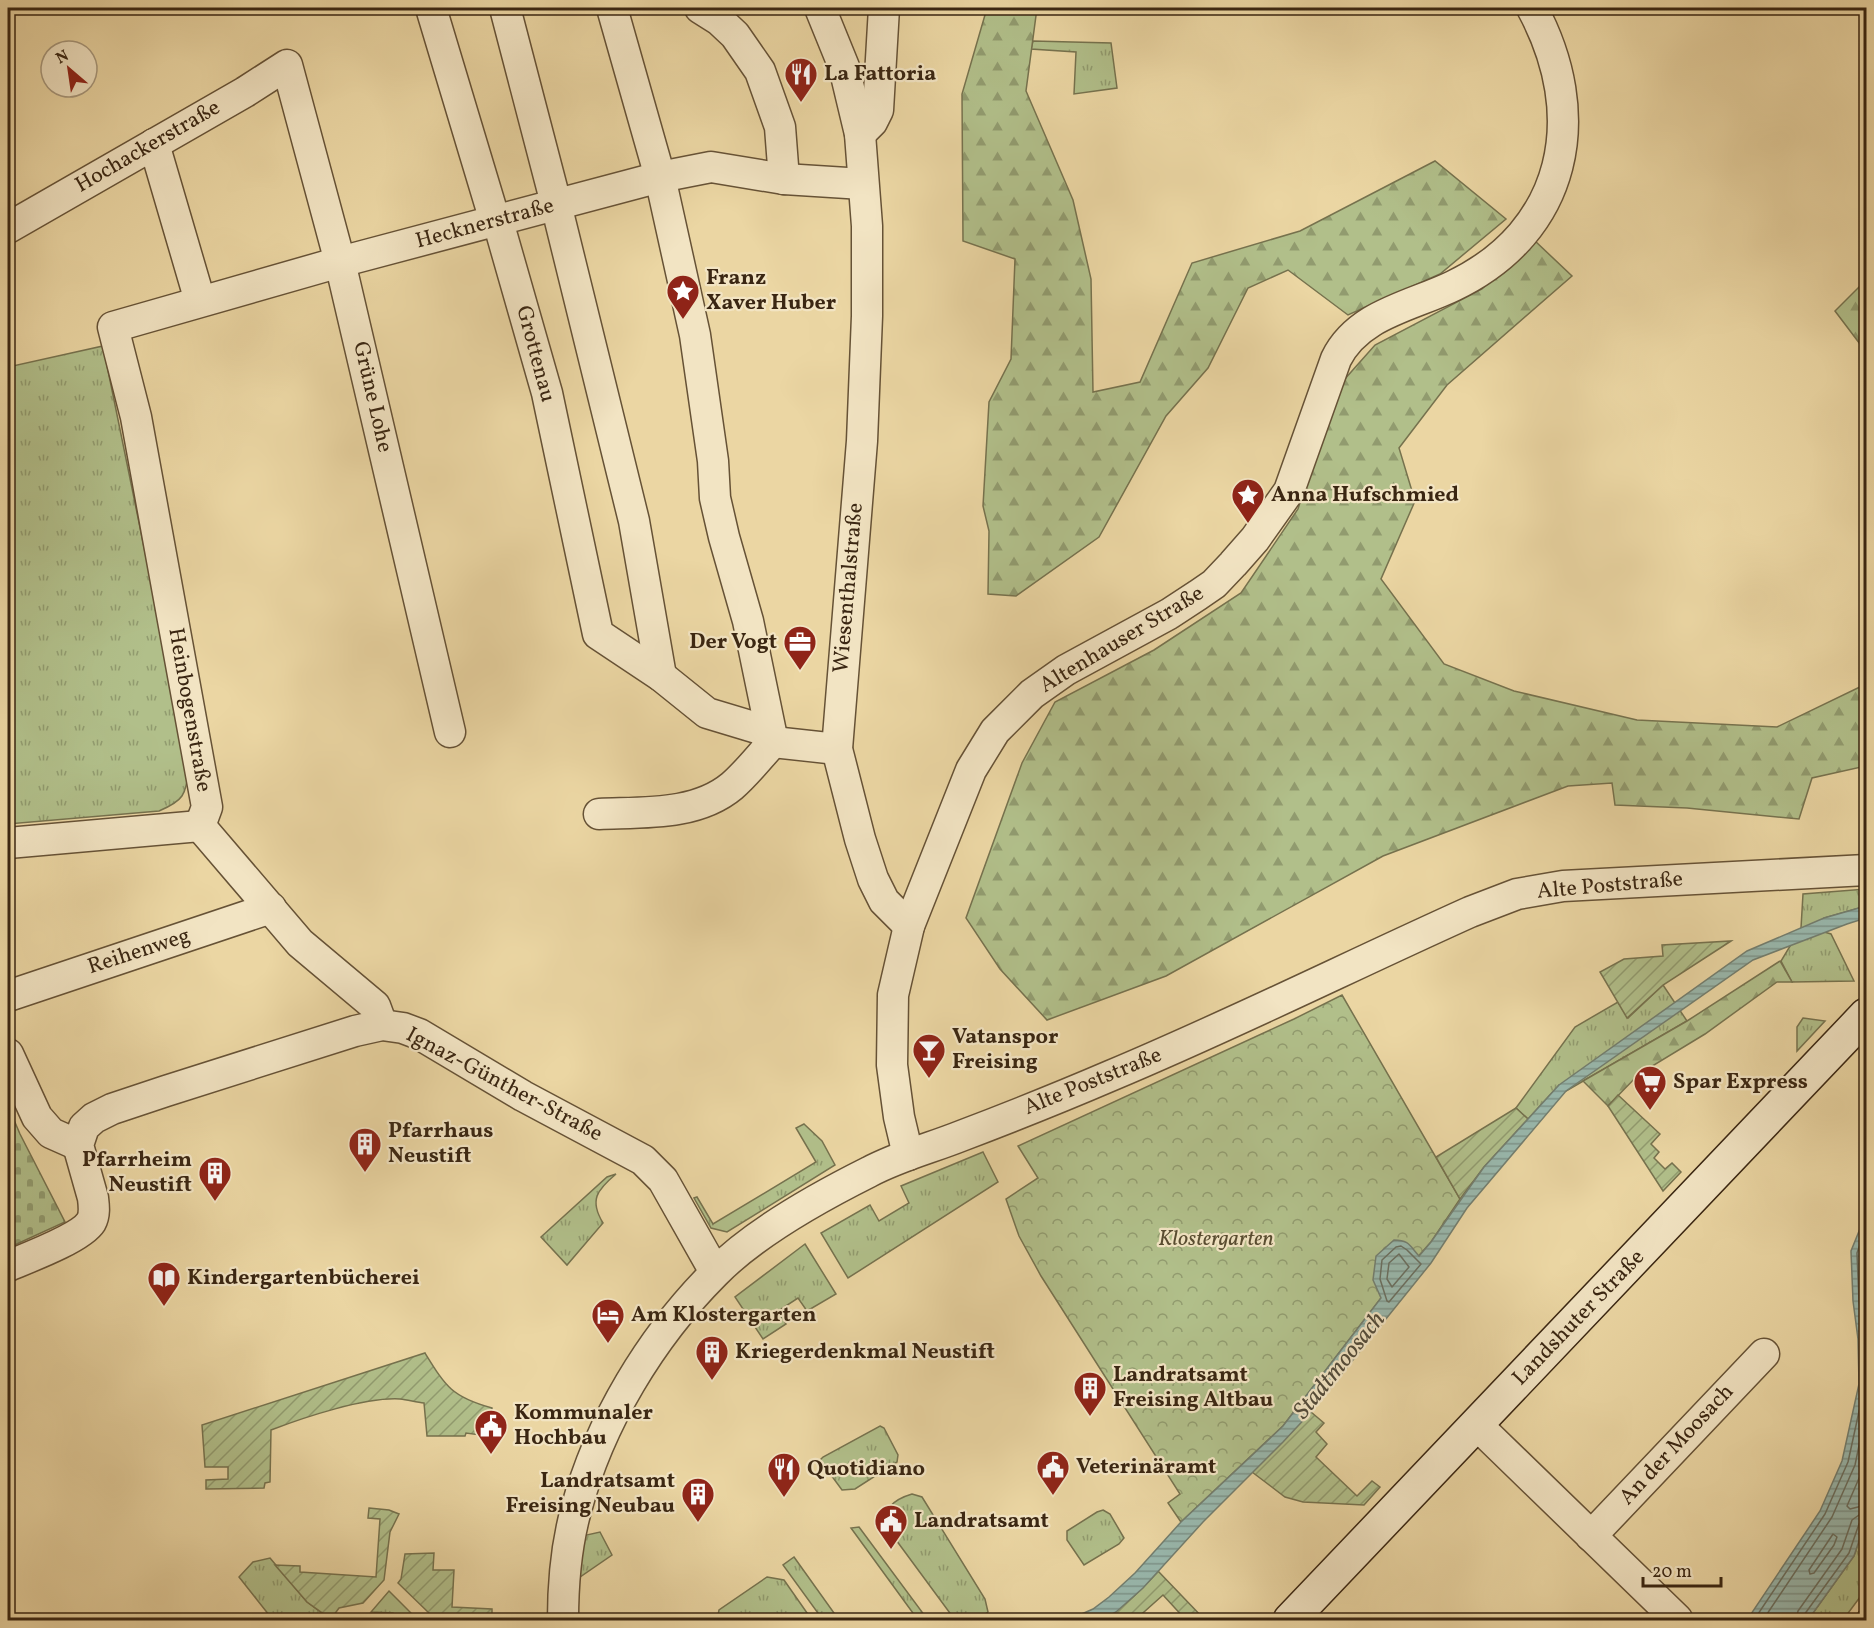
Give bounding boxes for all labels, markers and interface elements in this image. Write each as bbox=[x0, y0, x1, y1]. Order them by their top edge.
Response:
north arrow bbox=[39, 39, 99, 99]
text: N bbox=[52, 45, 73, 70]
restaurant icon: La Fattoria bbox=[783, 56, 819, 103]
place label: La Fattoria bbox=[824, 59, 936, 90]
street label: Hochackerstraße bbox=[70, 93, 226, 201]
street label: Hecknerstraße bbox=[412, 191, 558, 257]
place label: Franz Xaver Huber bbox=[706, 263, 837, 319]
place icon: Franz Xaver Huber bbox=[665, 273, 701, 320]
street label: Grottenau bbox=[507, 302, 563, 406]
street label: Grüne Lohe bbox=[344, 338, 400, 456]
place icon: Anna Hufschmied bbox=[1230, 477, 1266, 524]
place label: Anna Hufschmied bbox=[1271, 480, 1459, 511]
street label: Wiesenthalstraße bbox=[826, 502, 872, 674]
street label: Altenhauser Straße bbox=[1034, 579, 1210, 701]
office icon: Der Vogt bbox=[782, 624, 818, 671]
street label: Heinbogenstraße bbox=[159, 625, 219, 795]
place label: Der Vogt bbox=[689, 627, 777, 658]
street label: Alte Poststraße bbox=[1536, 864, 1684, 908]
street label: Reihenweg bbox=[84, 921, 194, 983]
street label: Ignaz-Günther-Straße bbox=[400, 1020, 608, 1150]
place label: Vatanspor Freising bbox=[952, 1022, 1059, 1078]
bar icon: Vatanspor Freising bbox=[911, 1032, 947, 1079]
street label: Alte Poststraße bbox=[1019, 1040, 1167, 1124]
supermarket icon: Spar Express bbox=[1632, 1064, 1668, 1111]
place label: Spar Express bbox=[1673, 1067, 1808, 1098]
place label: Pfarrhaus Neustift bbox=[388, 1116, 493, 1172]
building icon: Pfarrhaus Neustift bbox=[347, 1126, 383, 1173]
place label: Pfarrheim Neustift bbox=[82, 1145, 192, 1201]
building icon: Pfarrheim Neustift bbox=[197, 1155, 233, 1202]
park label: Klostergarten bbox=[1158, 1224, 1274, 1255]
street label: Landshuter Straße bbox=[1506, 1243, 1652, 1393]
library icon: Kindergartenbücherei bbox=[146, 1260, 182, 1307]
place label: Kindergartenbücherei bbox=[187, 1263, 420, 1294]
hotel icon: Am Klostergarten bbox=[590, 1297, 626, 1344]
place label: Am Klostergarten bbox=[631, 1300, 816, 1331]
water label: Stadtmoosach bbox=[1286, 1305, 1394, 1427]
building icon: Kriegerdenkmal Neustift bbox=[694, 1334, 730, 1381]
place label: Kriegerdenkmal Neustift bbox=[735, 1337, 995, 1368]
place label: Landratsamt Freising Altbau bbox=[1113, 1360, 1273, 1416]
building icon: Landratsamt Freising Altbau bbox=[1072, 1370, 1108, 1417]
street label: An der Moosach bbox=[1613, 1377, 1741, 1513]
place label: Kommunaler Hochbau bbox=[514, 1398, 653, 1454]
public building icon: Kommunaler Hochbau bbox=[473, 1408, 509, 1455]
public building icon: Veterinäramt bbox=[1035, 1449, 1071, 1496]
restaurant icon: Quotidiano bbox=[766, 1451, 802, 1498]
place label: Veterinäramt bbox=[1076, 1452, 1216, 1483]
place label: Quotidiano bbox=[807, 1454, 925, 1485]
place label: Landratsamt Freising Neubau bbox=[506, 1466, 675, 1522]
building icon: Landratsamt Freising Neubau bbox=[680, 1476, 716, 1523]
public building icon: Landratsamt bbox=[873, 1503, 909, 1550]
place label: Landratsamt bbox=[914, 1506, 1049, 1537]
scale bar bbox=[1643, 1550, 1721, 1588]
text: 20 m bbox=[1652, 1560, 1692, 1585]

